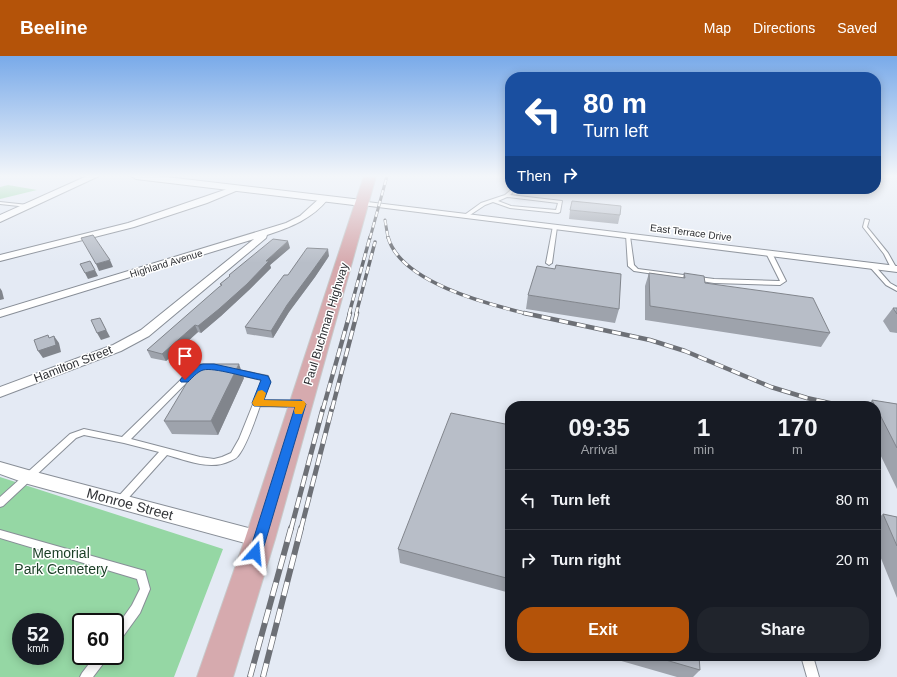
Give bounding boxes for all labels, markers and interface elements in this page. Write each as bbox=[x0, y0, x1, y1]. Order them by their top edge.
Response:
text: Beeline bbox=[20, 17, 88, 38]
text: Map bbox=[704, 20, 731, 36]
text: Directions bbox=[753, 20, 815, 36]
text: Saved bbox=[837, 20, 877, 36]
icon: left bbox=[517, 88, 569, 140]
text: 80 m bbox=[583, 88, 647, 119]
text: Turn left bbox=[583, 121, 648, 141]
icon: right bbox=[559, 164, 581, 186]
text: Then bbox=[517, 167, 551, 184]
street label: East Terrace Drive bbox=[650, 222, 733, 243]
street label: Highland Avenue bbox=[128, 247, 204, 280]
street label: Paul Buchman Highway bbox=[301, 261, 351, 387]
pin bbox=[168, 339, 202, 380]
street label: Hamilton Street bbox=[32, 342, 115, 385]
icon: arrive bbox=[174, 345, 196, 367]
text: 09:35 bbox=[568, 414, 630, 441]
text: 1 bbox=[697, 414, 710, 441]
text: 170 bbox=[778, 414, 818, 441]
text: Arrival bbox=[581, 442, 618, 457]
text: min bbox=[693, 442, 714, 457]
text: m bbox=[792, 442, 803, 457]
street label: Monroe Street bbox=[85, 485, 175, 523]
icon: left bbox=[517, 489, 539, 511]
text: Turn left bbox=[551, 491, 610, 508]
text: 80 m bbox=[836, 491, 869, 508]
position arrow bbox=[234, 532, 276, 574]
park label: Memorial Park Cemetery bbox=[14, 545, 108, 577]
icon: right bbox=[517, 549, 539, 571]
text: Turn right bbox=[551, 551, 621, 568]
text: 20 m bbox=[836, 551, 869, 568]
button: Exit bbox=[517, 607, 689, 653]
button: Share bbox=[697, 607, 869, 653]
speed limit sign: 60 bbox=[72, 613, 124, 665]
text: 52 bbox=[27, 623, 49, 645]
text: km/h bbox=[27, 643, 49, 654]

